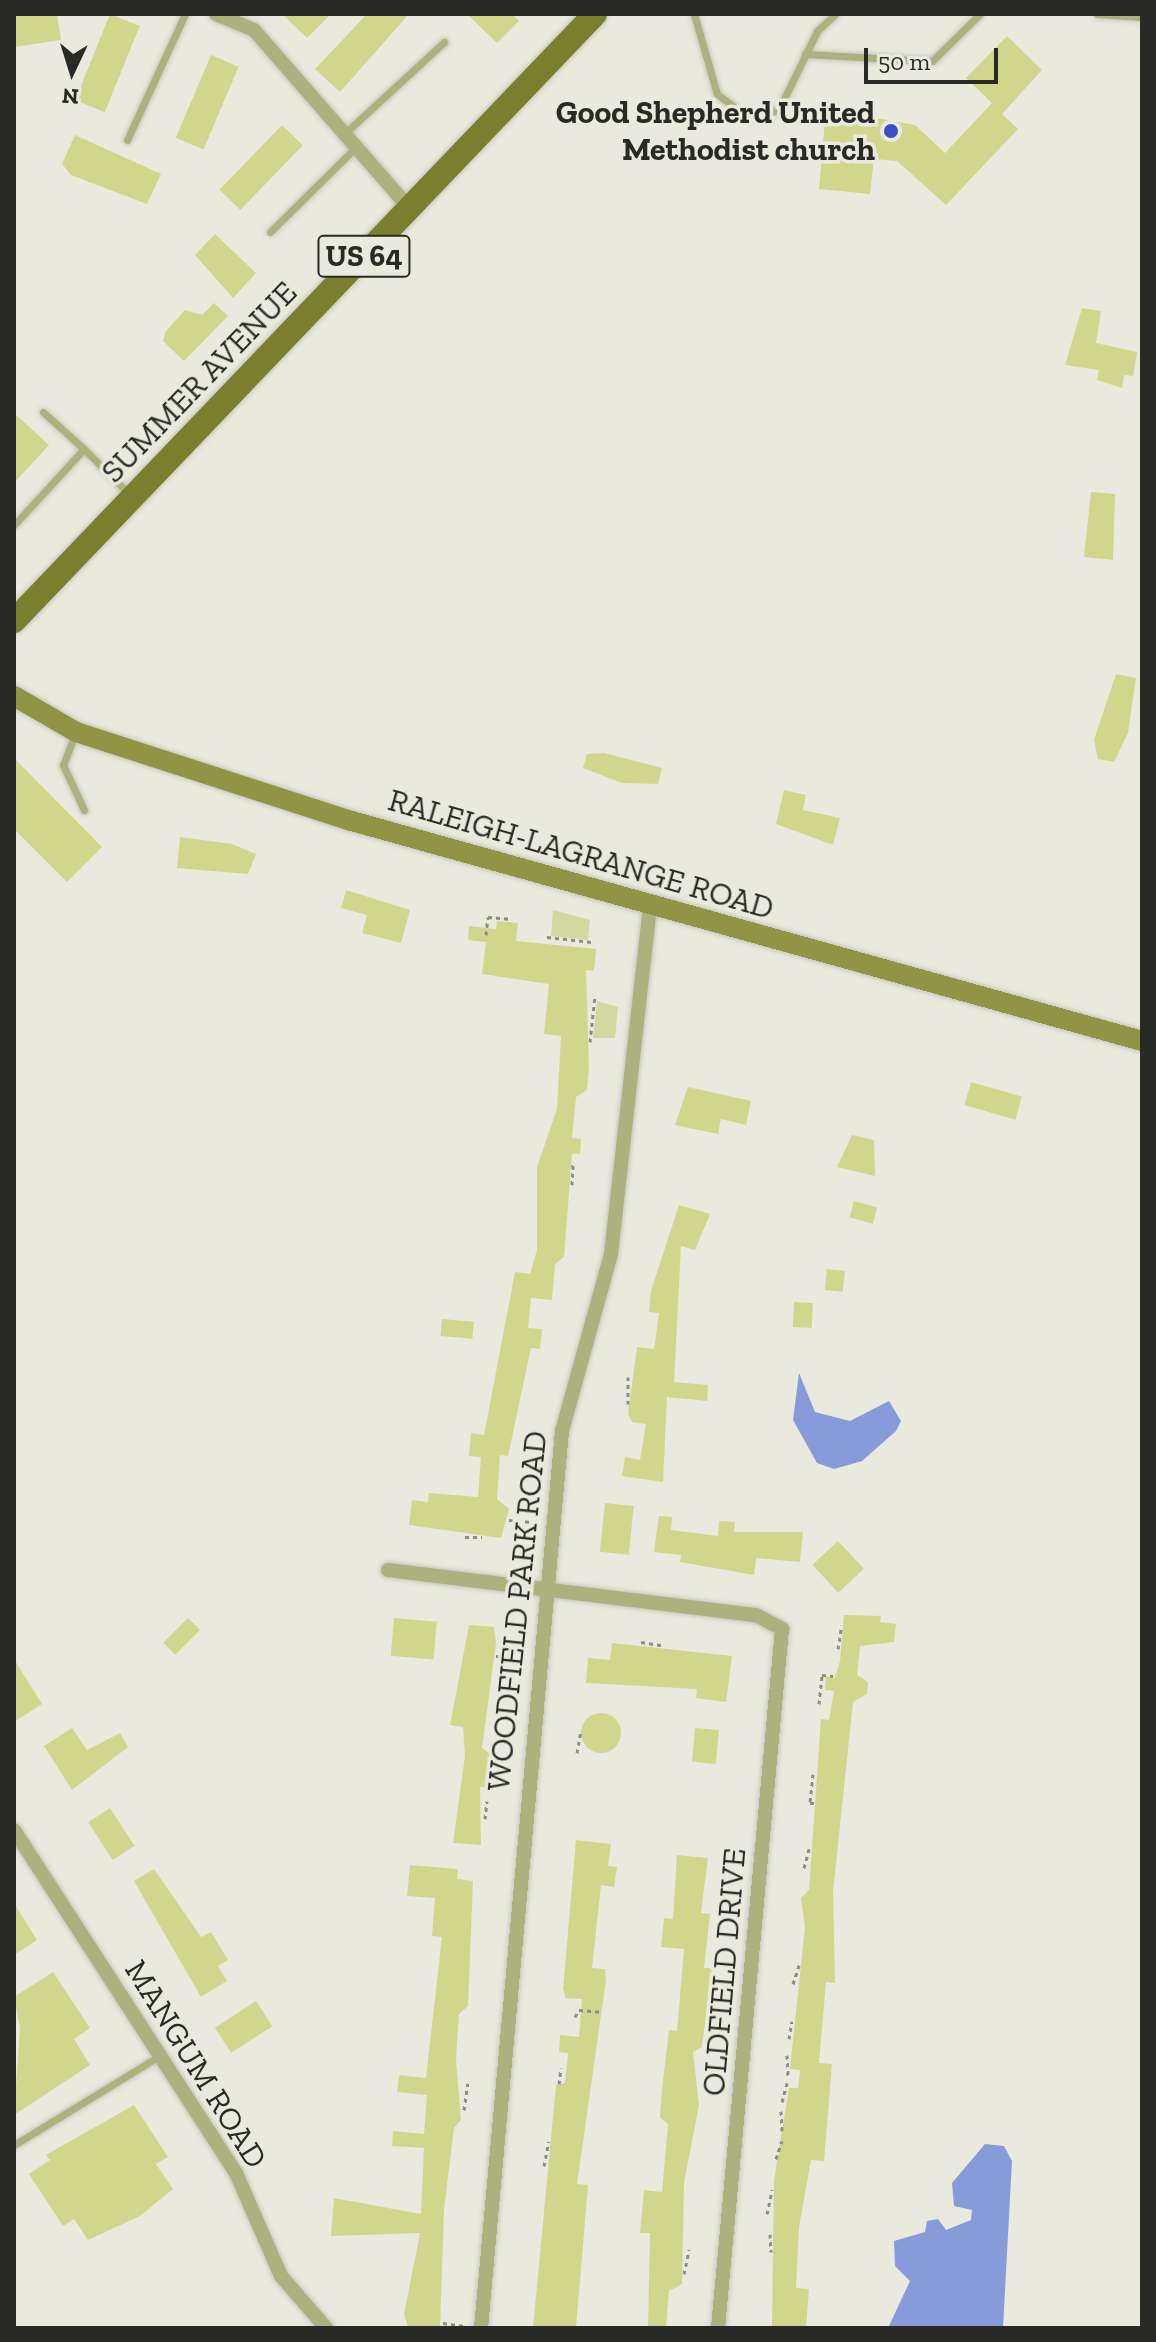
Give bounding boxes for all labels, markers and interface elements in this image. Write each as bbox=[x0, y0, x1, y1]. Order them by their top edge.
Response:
north arrow bbox=[32, 32, 112, 112]
scale bar bbox=[868, 32, 1002, 82]
text: 50 m bbox=[878, 47, 930, 76]
text: N bbox=[61, 82, 80, 110]
place label: Good Shepherd United Methodist church bbox=[556, 94, 875, 169]
marker: Good Shepherd United Methodist church bbox=[882, 122, 900, 140]
road number: US 64 bbox=[316, 230, 412, 282]
street label: SUMMER AVENUE bbox=[93, 273, 305, 491]
street label: RALEIGH-LAGRANGE ROAD bbox=[384, 781, 778, 927]
street label: WOODFIELD PARK ROAD bbox=[479, 1429, 555, 1793]
street label: OLDFIELD DRIVE bbox=[694, 1847, 754, 2097]
street label: MANGUM ROAD bbox=[117, 1953, 275, 2175]

